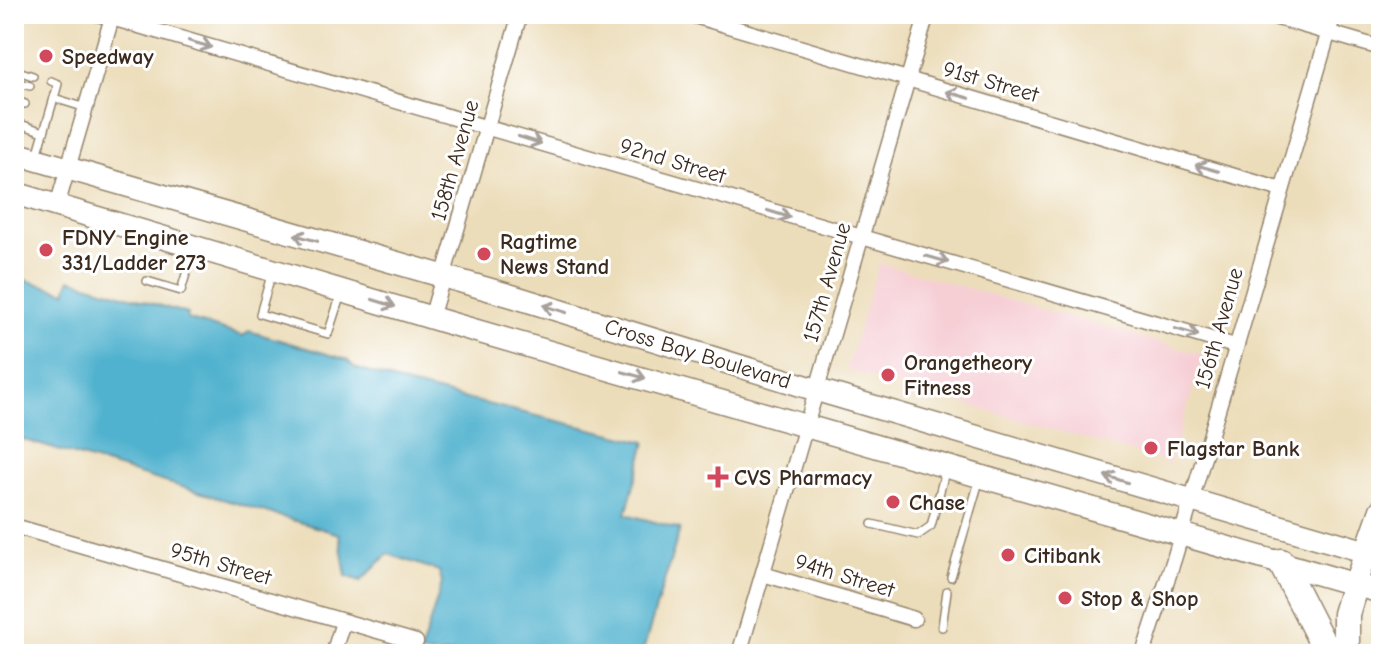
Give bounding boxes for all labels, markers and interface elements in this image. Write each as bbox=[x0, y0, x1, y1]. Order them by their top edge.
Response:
one-way arrow bbox=[187, 37, 213, 52]
place label: Speedway bbox=[62, 44, 154, 70]
marker: Speedway bbox=[37, 47, 55, 65]
street label: 91st Street bbox=[940, 56, 1042, 108]
one-way arrow bbox=[945, 87, 971, 102]
street label: 158th Avenue bbox=[425, 97, 485, 224]
one-way arrow bbox=[517, 133, 543, 148]
street label: 92nd Street bbox=[617, 133, 730, 190]
one-way arrow bbox=[1195, 160, 1220, 174]
one-way arrow bbox=[766, 207, 792, 222]
street label: 157th Avenue bbox=[797, 219, 856, 345]
place label: FDNY Engine 331/Ladder 273 bbox=[62, 225, 206, 276]
one-way arrow bbox=[293, 229, 319, 244]
place label: Ragtime News Stand bbox=[500, 229, 609, 280]
marker: FDNY Engine 331/Ladder 273 bbox=[37, 241, 55, 259]
marker: Ragtime News Stand bbox=[475, 245, 493, 263]
one-way arrow bbox=[924, 252, 950, 267]
street label: 156th Avenue bbox=[1189, 265, 1249, 392]
one-way arrow bbox=[370, 296, 396, 311]
one-way arrow bbox=[543, 301, 568, 316]
street label: Cross Bay Boulevard bbox=[601, 313, 794, 395]
one-way arrow bbox=[1173, 325, 1199, 340]
place label: Orangetheory Fitness bbox=[904, 350, 1033, 401]
marker: Orangetheory Fitness bbox=[879, 366, 897, 384]
one-way arrow bbox=[620, 369, 646, 384]
place label: Flagstar Bank bbox=[1167, 436, 1300, 462]
marker: Flagstar Bank bbox=[1142, 439, 1160, 457]
place label: CVS Pharmacy bbox=[734, 465, 873, 491]
marker: CVS Pharmacy bbox=[709, 468, 727, 486]
one-way arrow bbox=[1103, 471, 1129, 486]
place label: Chase bbox=[909, 490, 965, 516]
marker: Chase bbox=[884, 493, 902, 511]
street label: 95th Street bbox=[167, 537, 275, 591]
place label: Citibank bbox=[1024, 543, 1101, 569]
marker: Citibank bbox=[999, 546, 1017, 564]
street label: 94th Street bbox=[792, 548, 898, 604]
place label: Stop & Shop bbox=[1081, 586, 1198, 612]
marker: Stop & Shop bbox=[1056, 589, 1074, 607]

